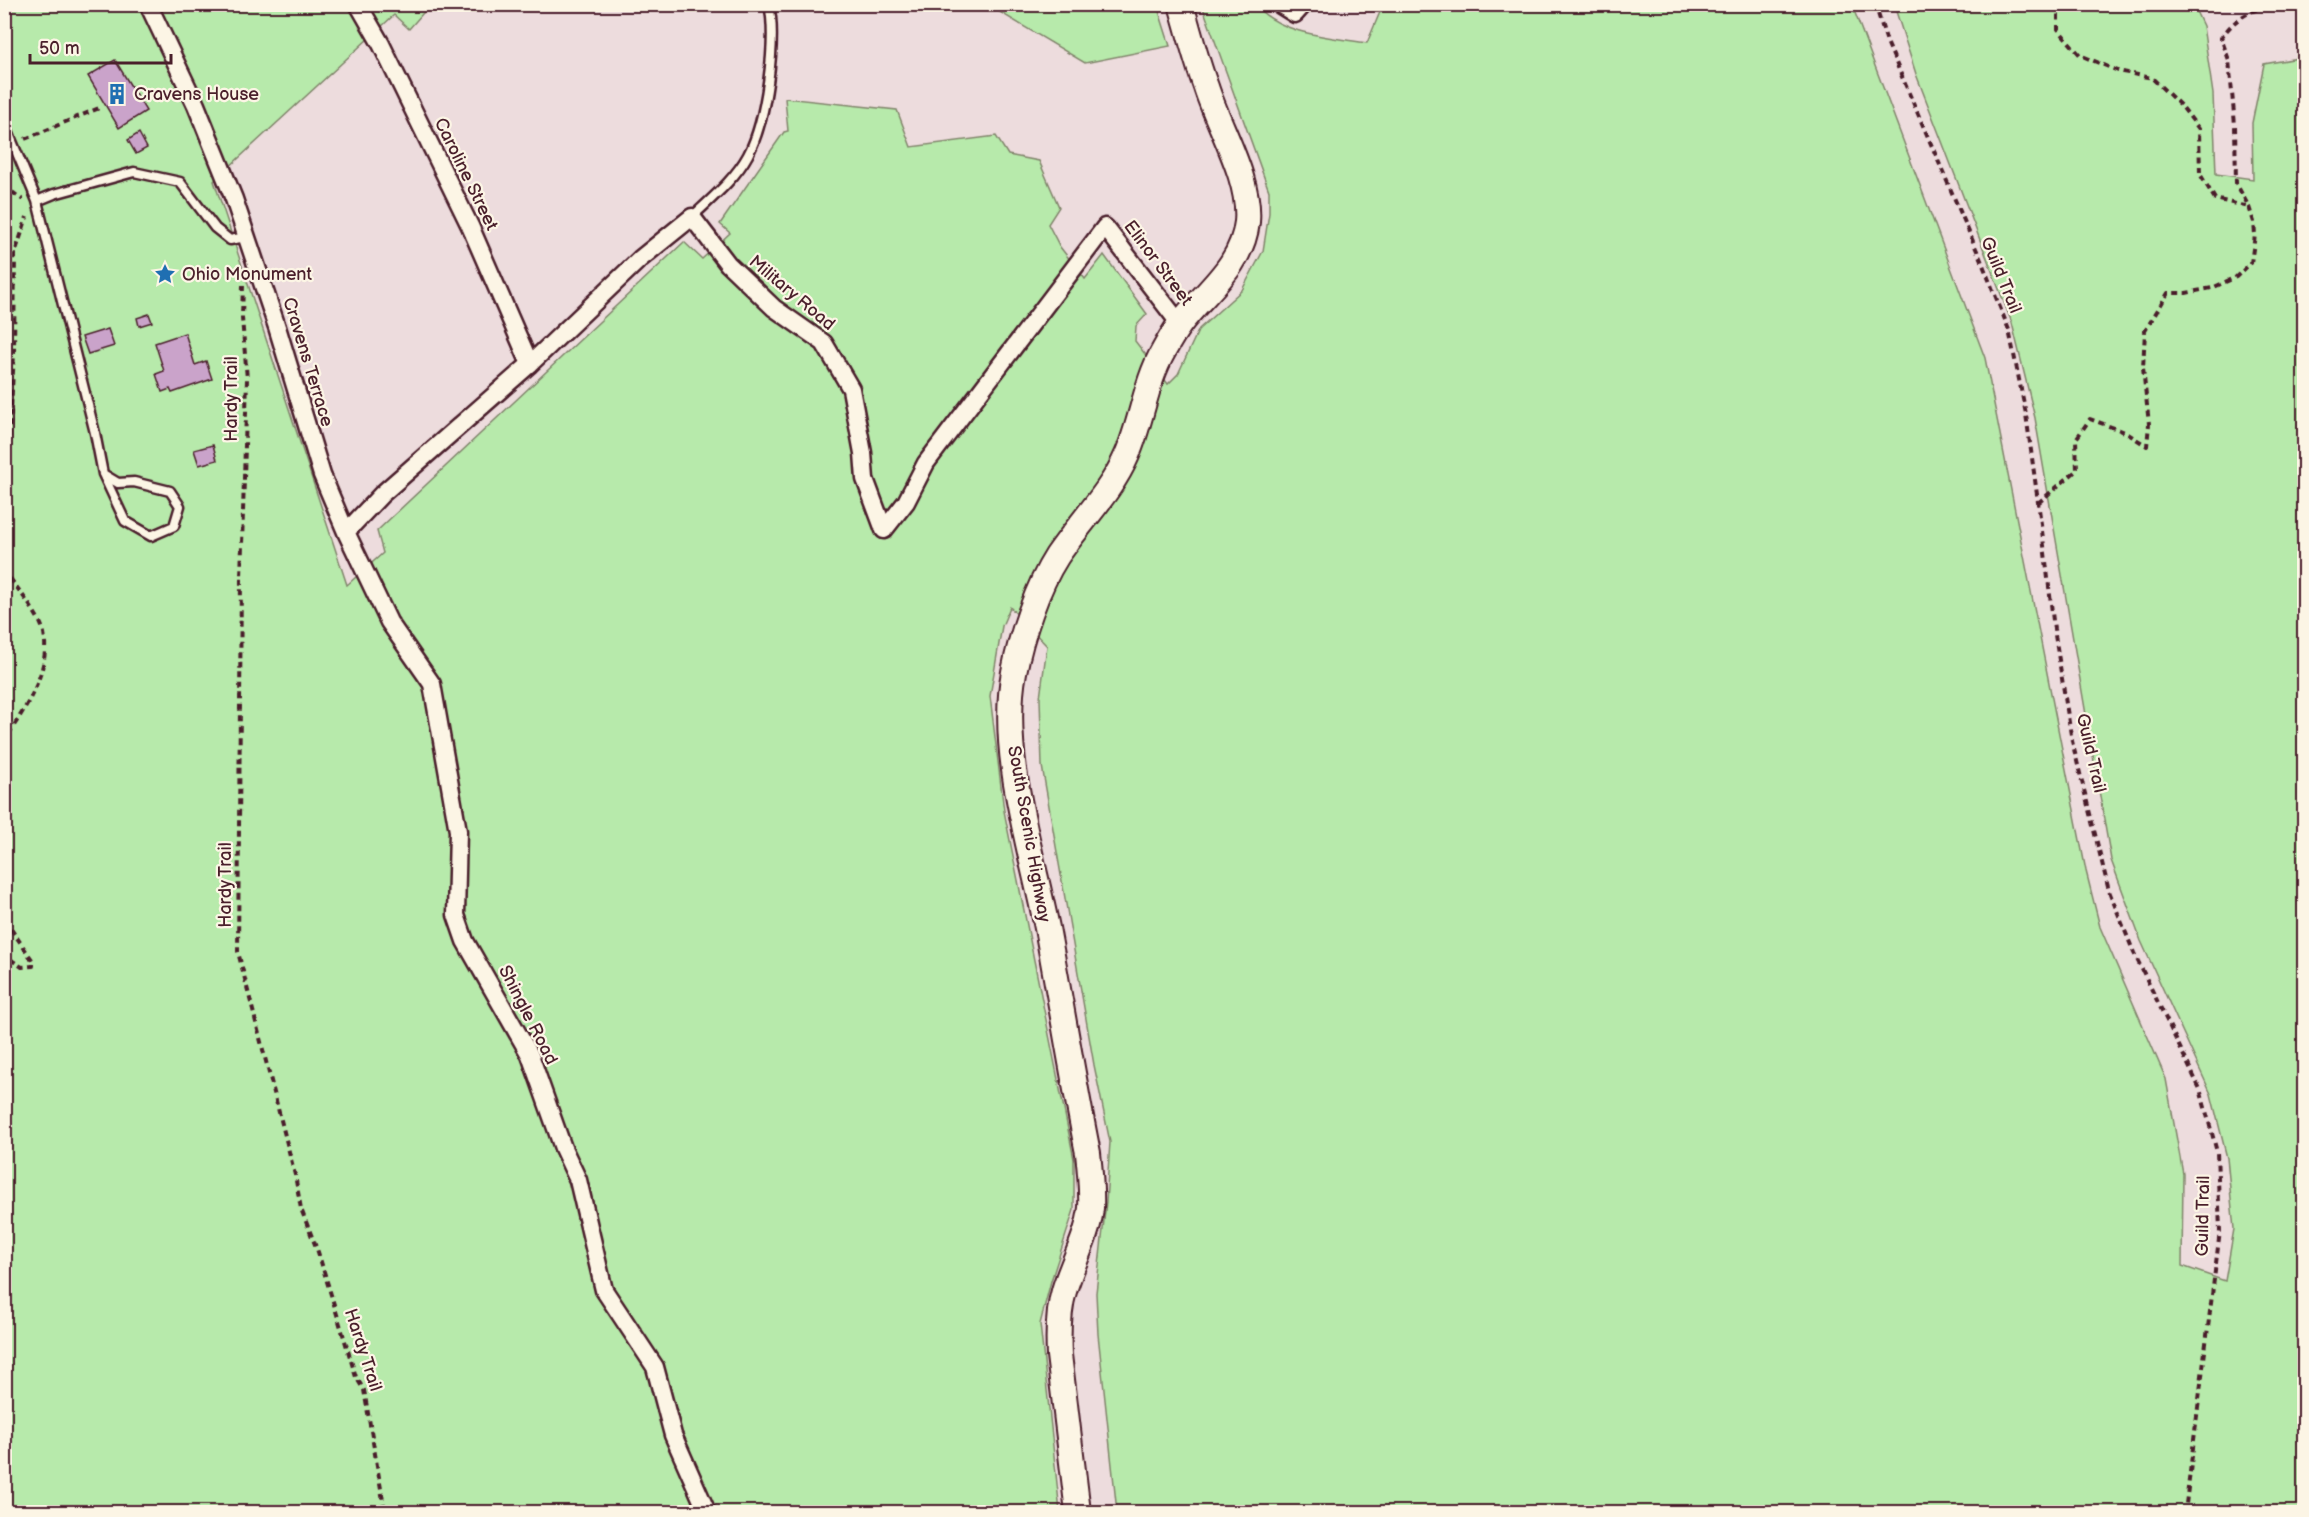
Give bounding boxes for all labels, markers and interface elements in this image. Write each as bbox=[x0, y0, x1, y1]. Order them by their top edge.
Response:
scale bar bbox=[30, 27, 171, 65]
text: 50 m bbox=[39, 38, 80, 59]
building icon: Cravens House bbox=[105, 82, 129, 106]
place label: Cravens House bbox=[134, 84, 259, 105]
street label: Caroline Street bbox=[430, 114, 502, 234]
street label: Elinor Street bbox=[1119, 216, 1197, 310]
street label: Guild Trail bbox=[1976, 234, 2026, 316]
street label: Military Road bbox=[745, 251, 839, 335]
place icon: Ohio Monument bbox=[153, 262, 177, 286]
place label: Ohio Monument bbox=[182, 264, 313, 285]
street label: Cravens Terrace bbox=[278, 295, 338, 430]
street label: Hardy Trail bbox=[221, 356, 242, 442]
street label: Guild Trail bbox=[2072, 711, 2110, 795]
street label: South Scenic Highway bbox=[1003, 744, 1055, 925]
street label: Hardy Trail bbox=[215, 842, 236, 928]
street label: Shingle Road bbox=[494, 962, 562, 1068]
street label: Guild Trail bbox=[2192, 1175, 2214, 1257]
street label: Hardy Trail bbox=[340, 1306, 386, 1394]

